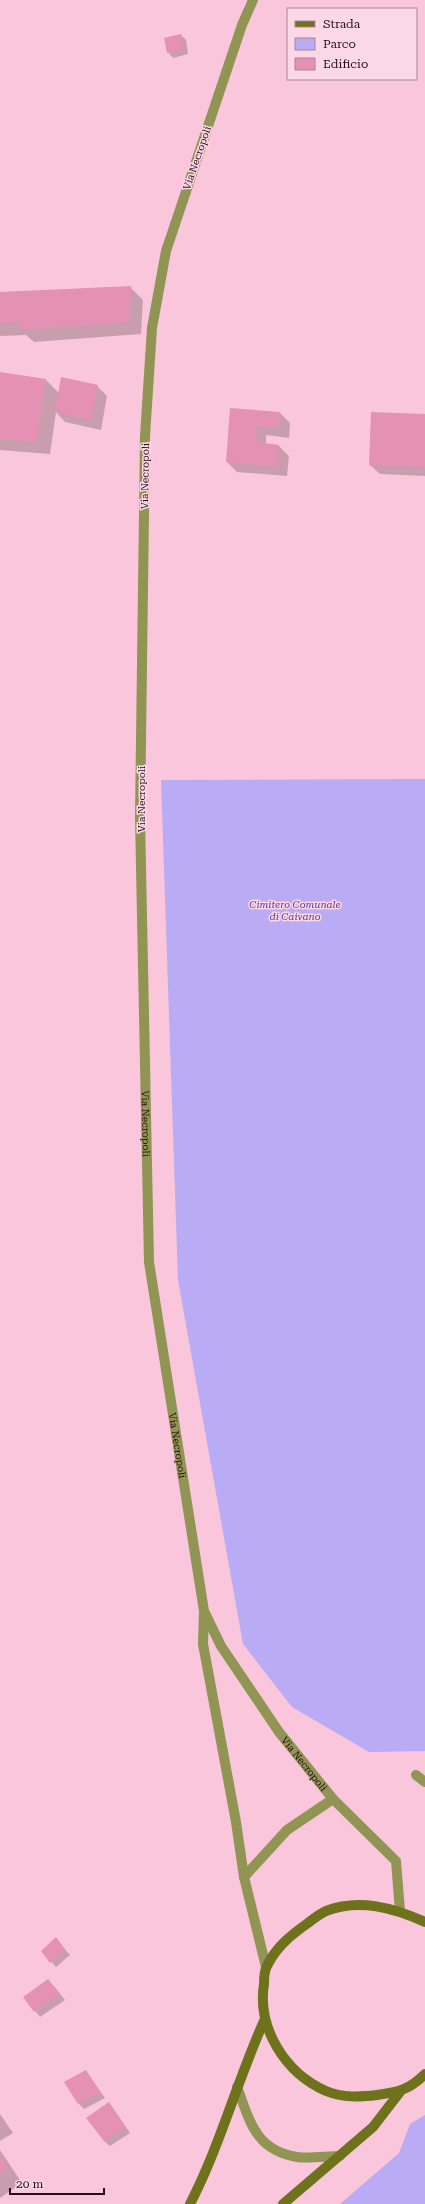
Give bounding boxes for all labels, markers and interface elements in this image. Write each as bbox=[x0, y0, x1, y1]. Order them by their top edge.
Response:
legend bbox=[287, 8, 417, 80]
text: Strada bbox=[323, 17, 361, 31]
text: Parco bbox=[323, 37, 356, 51]
text: Edificio bbox=[323, 57, 368, 71]
street label: Via Necropoli bbox=[181, 125, 213, 191]
street label: Via Necropoli bbox=[139, 443, 151, 509]
street label: Via Necropoli bbox=[136, 766, 147, 832]
park label: Cimitero Comunale di Caivano bbox=[249, 899, 341, 922]
street label: Via Necropoli bbox=[140, 1090, 152, 1157]
street label: Via Necropoli bbox=[167, 1412, 188, 1479]
street label: Via Necropoli bbox=[279, 1734, 330, 1793]
scale bar bbox=[10, 2170, 104, 2196]
text: 20 m bbox=[16, 2177, 43, 2191]

